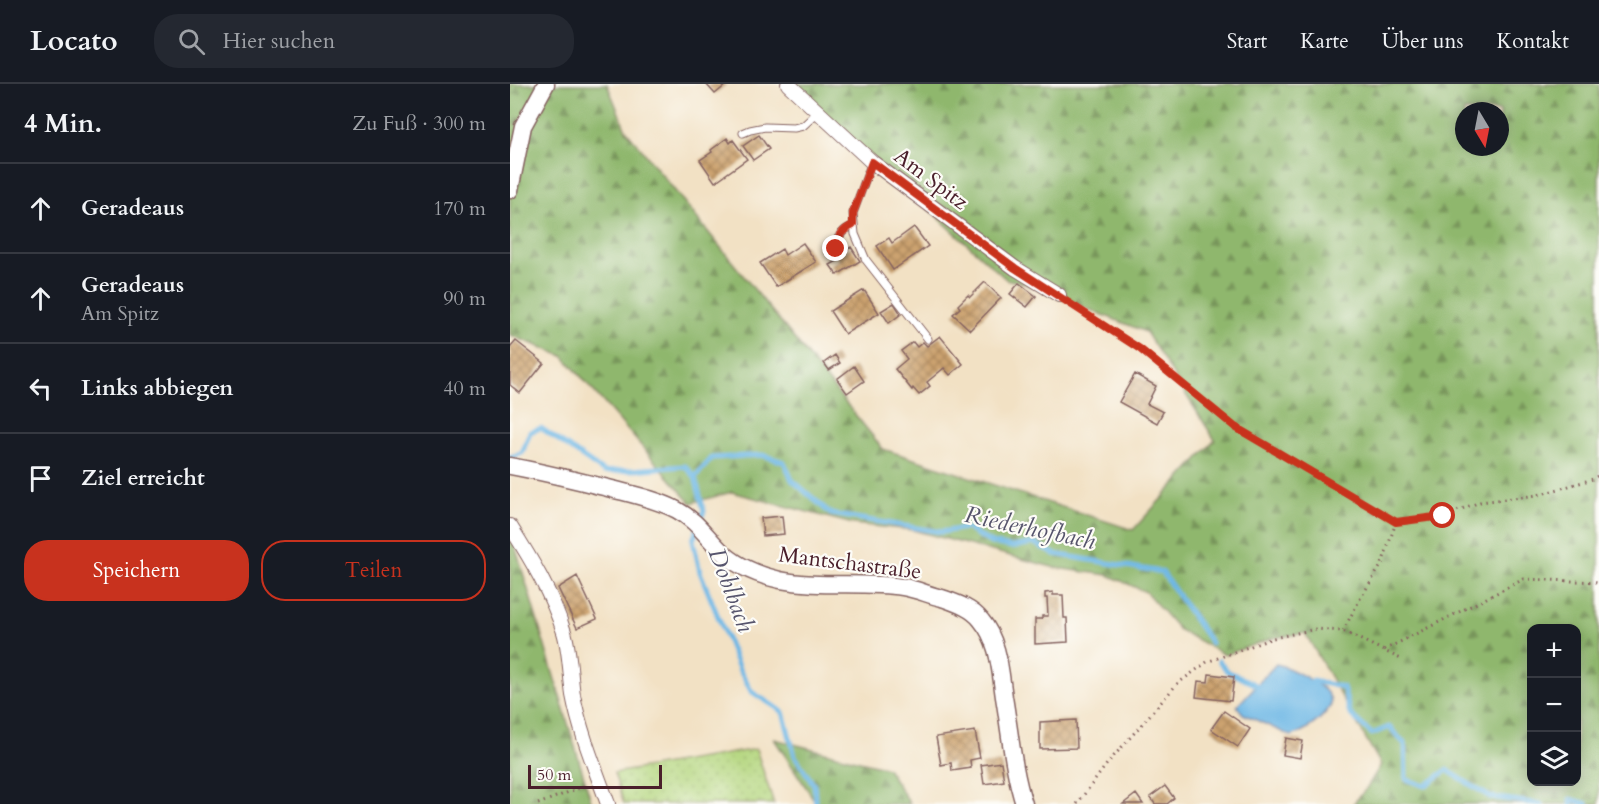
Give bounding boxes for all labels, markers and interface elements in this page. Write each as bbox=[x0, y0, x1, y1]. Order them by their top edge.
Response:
search box bbox=[154, 14, 574, 68]
text: Locato bbox=[30, 22, 118, 60]
icon: search bbox=[175, 25, 208, 58]
text: Hier suchen bbox=[223, 26, 335, 56]
text: Start bbox=[1227, 27, 1267, 56]
text: Karte bbox=[1300, 27, 1349, 56]
text: Über uns bbox=[1382, 27, 1464, 56]
text: Kontakt bbox=[1497, 27, 1569, 56]
north arrow bbox=[1455, 102, 1509, 156]
text: 4 Min. bbox=[24, 106, 102, 141]
text: Zu Fuß · 300 m bbox=[352, 110, 486, 137]
street label: Am Spitz bbox=[888, 141, 974, 217]
icon: ahead bbox=[24, 192, 57, 225]
text: Geradeaus bbox=[81, 193, 184, 223]
text: 170 m bbox=[433, 195, 486, 222]
route end bbox=[822, 235, 848, 261]
text: Geradeaus bbox=[81, 270, 184, 300]
icon: ahead bbox=[24, 282, 57, 315]
text: 90 m bbox=[443, 285, 486, 312]
text: Am Spitz bbox=[81, 300, 159, 327]
icon: left bbox=[24, 372, 57, 405]
text: Links abbiegen bbox=[81, 373, 233, 403]
text: 40 m bbox=[443, 375, 486, 402]
icon: arrive bbox=[24, 462, 57, 495]
text: Ziel erreicht bbox=[81, 463, 205, 493]
water label: Riederhofbach bbox=[962, 498, 1099, 558]
route start bbox=[1429, 502, 1455, 528]
street label: Mantschastraße bbox=[777, 539, 923, 587]
button: Speichern bbox=[24, 540, 249, 601]
button: Teilen bbox=[261, 540, 486, 601]
water label: Doblbach bbox=[700, 543, 762, 637]
map controls bbox=[1527, 624, 1581, 786]
button: + bbox=[1527, 624, 1581, 678]
button: − bbox=[1527, 678, 1581, 732]
button: layers bbox=[1527, 732, 1581, 786]
scale bar bbox=[528, 762, 662, 790]
text: 50 m bbox=[537, 764, 571, 786]

